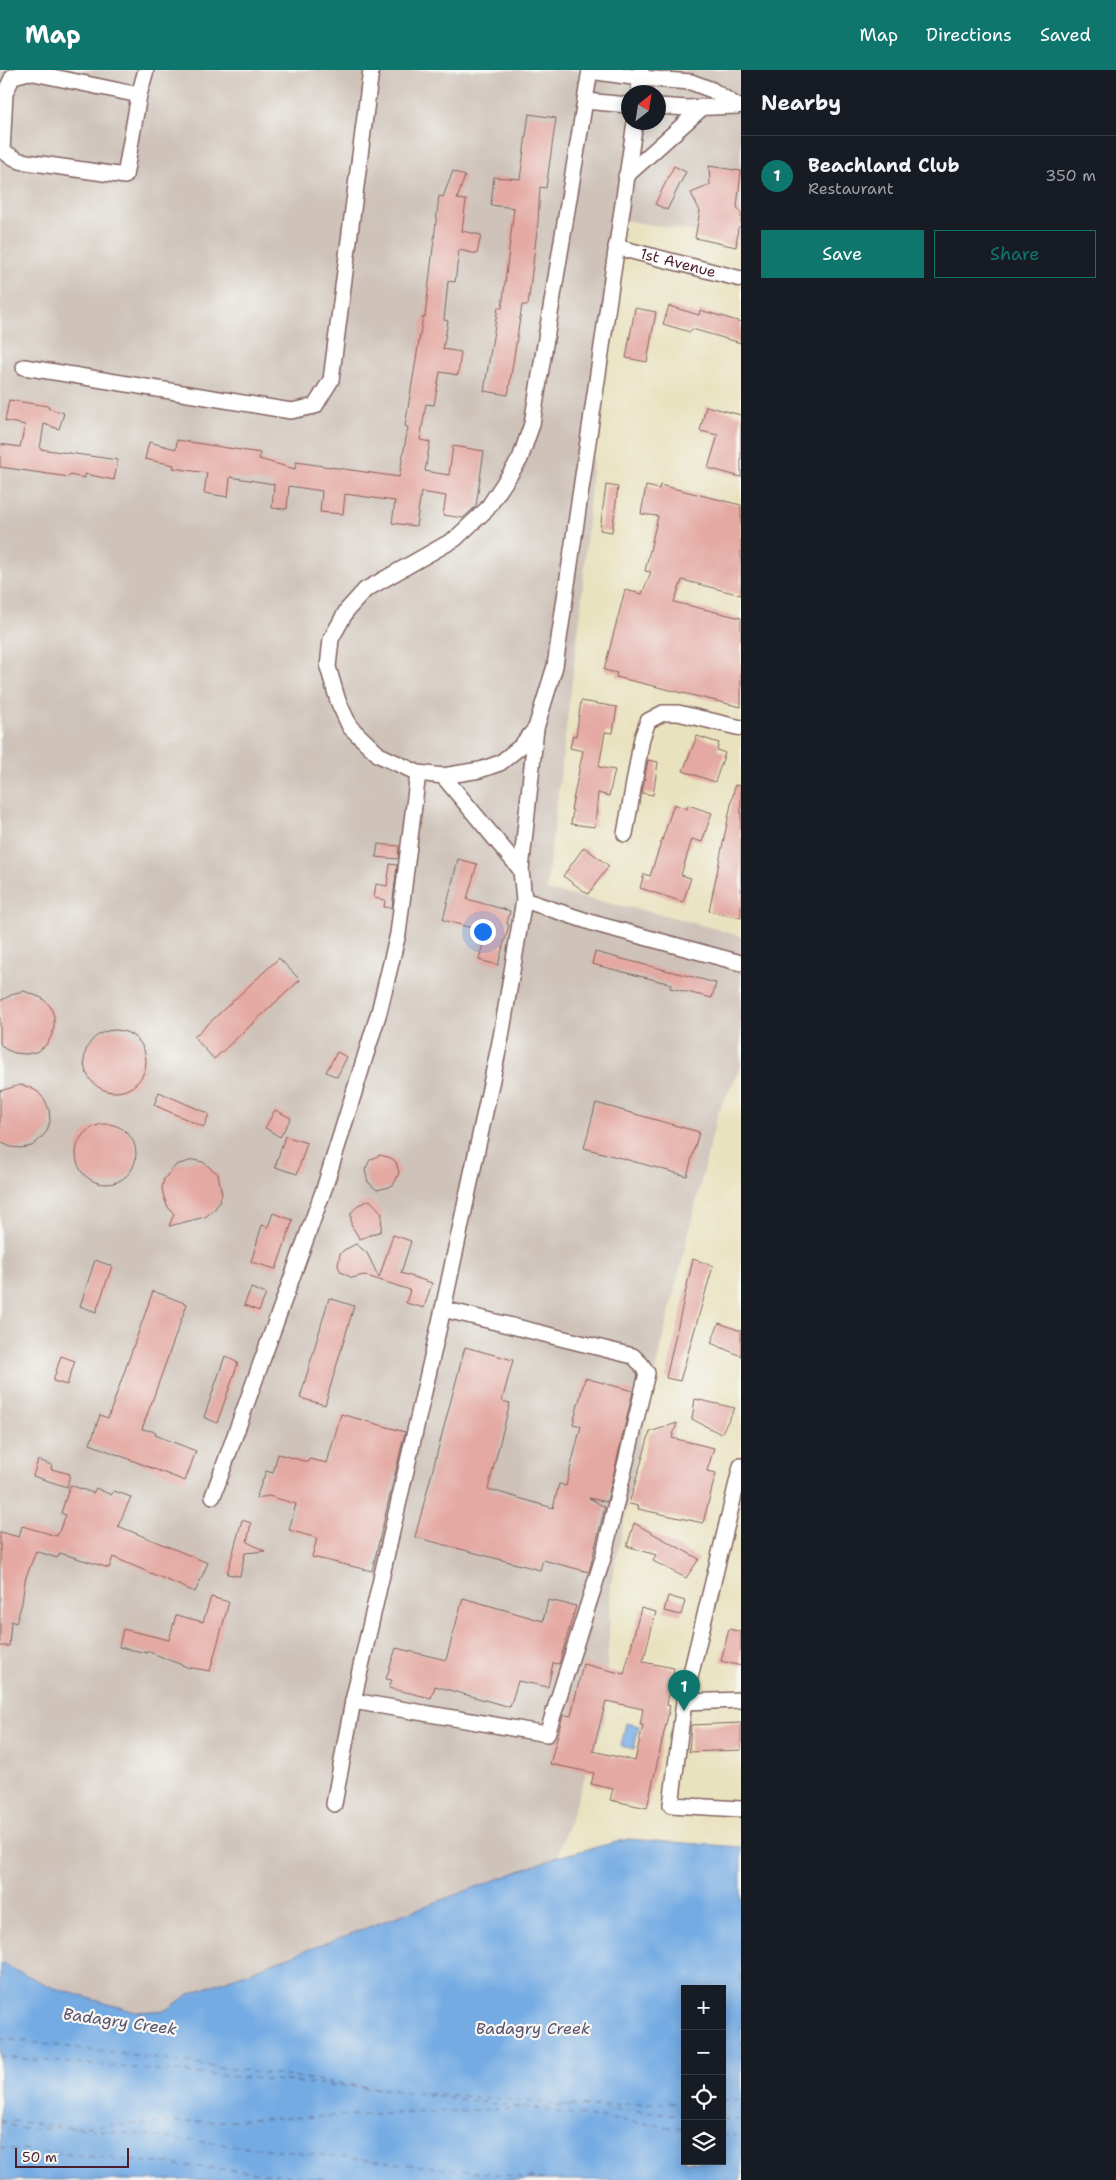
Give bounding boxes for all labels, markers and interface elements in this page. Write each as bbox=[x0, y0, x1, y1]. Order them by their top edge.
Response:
text: Map bbox=[25, 19, 81, 51]
text: Map bbox=[860, 23, 898, 47]
text: Directions bbox=[926, 23, 1012, 47]
text: Saved bbox=[1040, 23, 1091, 47]
north arrow bbox=[621, 85, 666, 130]
text: Nearby bbox=[761, 89, 841, 117]
text: Beachland Club bbox=[808, 153, 960, 178]
text: 1 bbox=[773, 165, 781, 186]
text: 350 m bbox=[1045, 165, 1096, 186]
text: Restaurant bbox=[808, 178, 894, 199]
button: Save bbox=[761, 230, 924, 278]
button: Share bbox=[934, 230, 1096, 278]
street label: 1st Avenue bbox=[638, 244, 718, 282]
your location bbox=[470, 919, 496, 945]
pin: 1 bbox=[668, 1670, 700, 1711]
map controls bbox=[681, 1985, 726, 2165]
button: + bbox=[681, 1985, 726, 2030]
water label: Badagry Creek bbox=[62, 2003, 178, 2040]
water label: Badagry Creek bbox=[476, 2018, 590, 2039]
button: − bbox=[681, 2030, 726, 2075]
button: locate bbox=[681, 2075, 726, 2120]
button: layers bbox=[681, 2120, 726, 2165]
scale bar bbox=[15, 2145, 129, 2168]
text: 50 m bbox=[22, 2148, 57, 2166]

